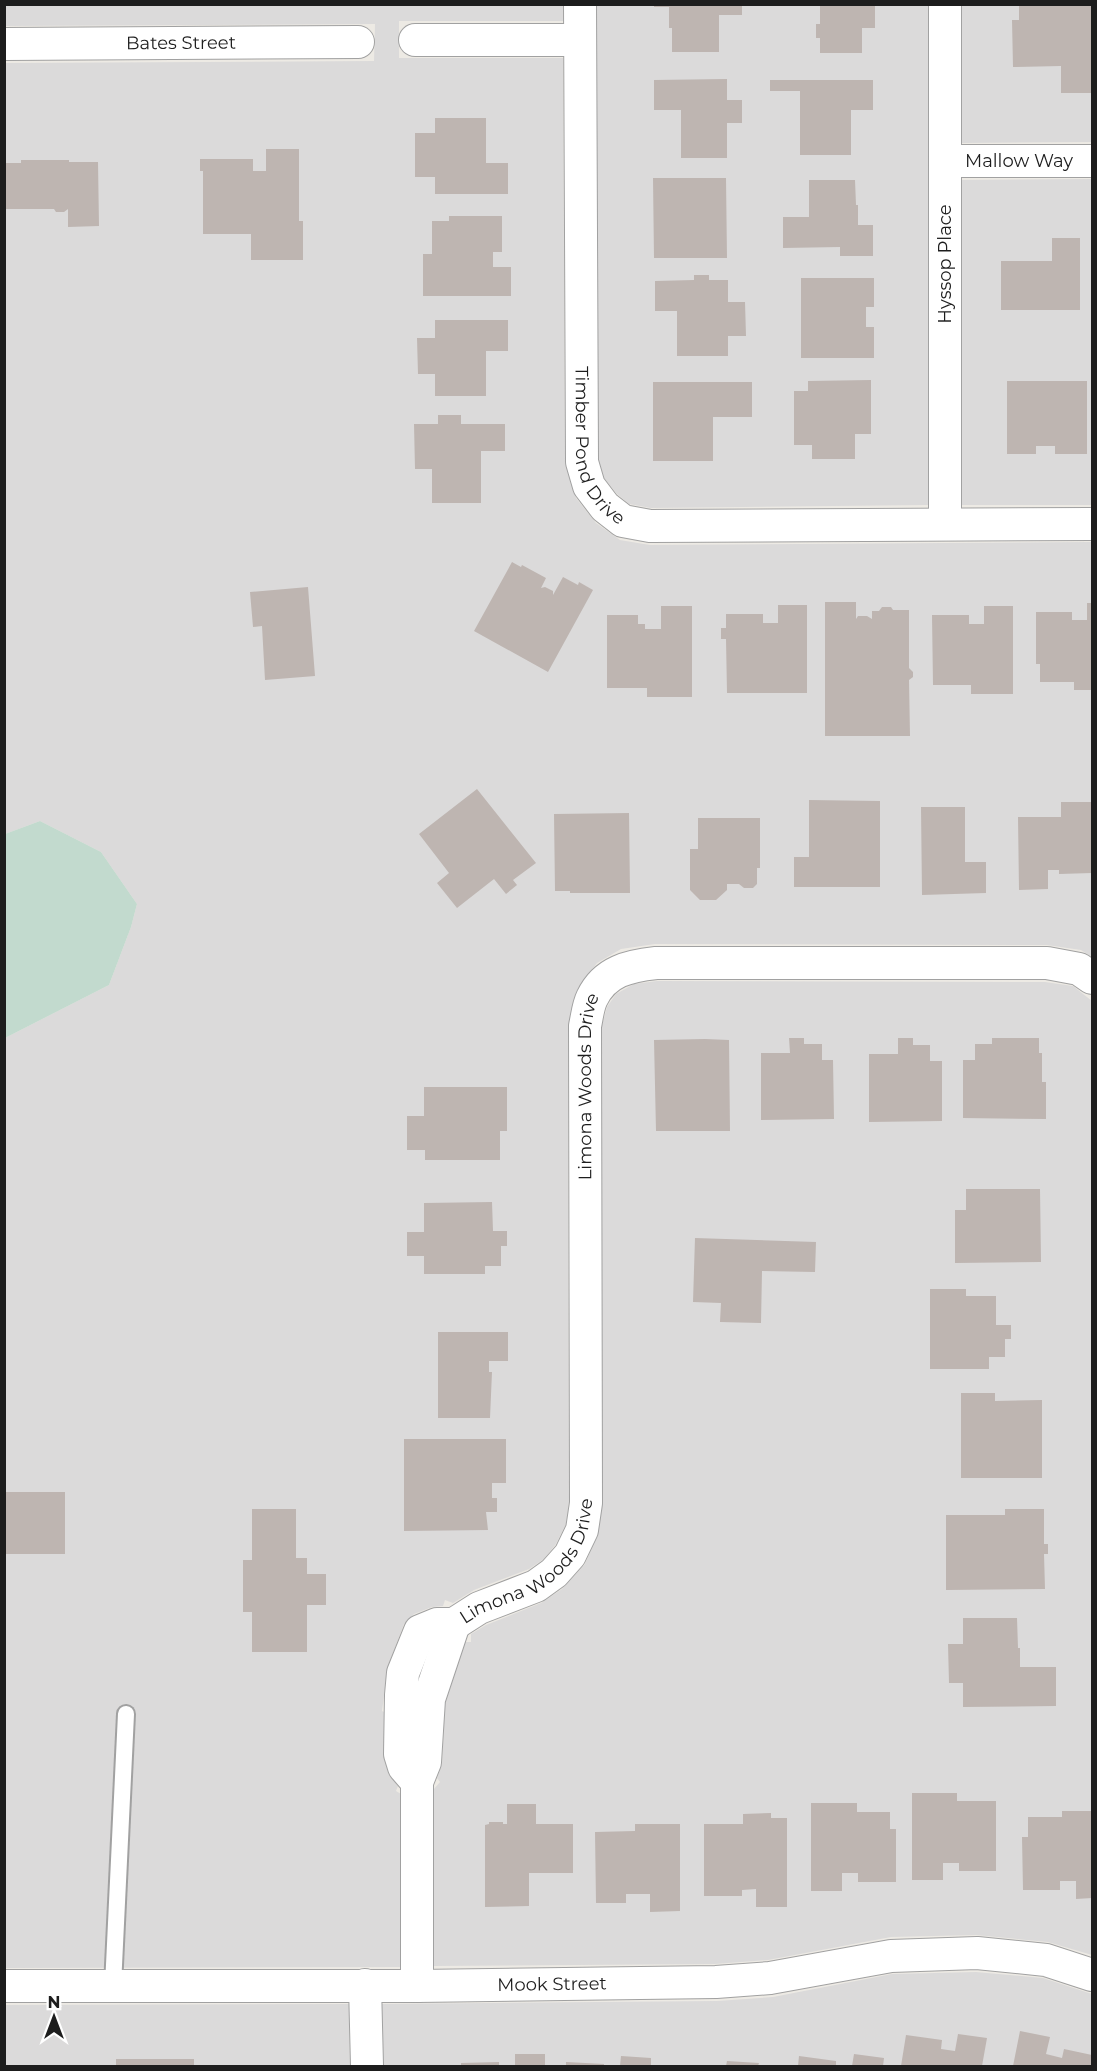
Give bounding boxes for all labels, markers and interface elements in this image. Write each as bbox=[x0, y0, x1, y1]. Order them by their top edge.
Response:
street label: Bates Street bbox=[126, 32, 236, 54]
street label: Mallow Way bbox=[965, 150, 1073, 172]
street label: Hyssop Place bbox=[934, 204, 956, 324]
street label: Timber Pond Drive bbox=[571, 366, 630, 530]
street label: Limona Woods Drive bbox=[574, 989, 604, 1180]
street label: Limona Woods Drive bbox=[455, 1497, 598, 1629]
street label: Mook Street bbox=[497, 1972, 607, 1996]
north arrow bbox=[24, 1987, 84, 2047]
text: N bbox=[48, 1993, 60, 2012]

